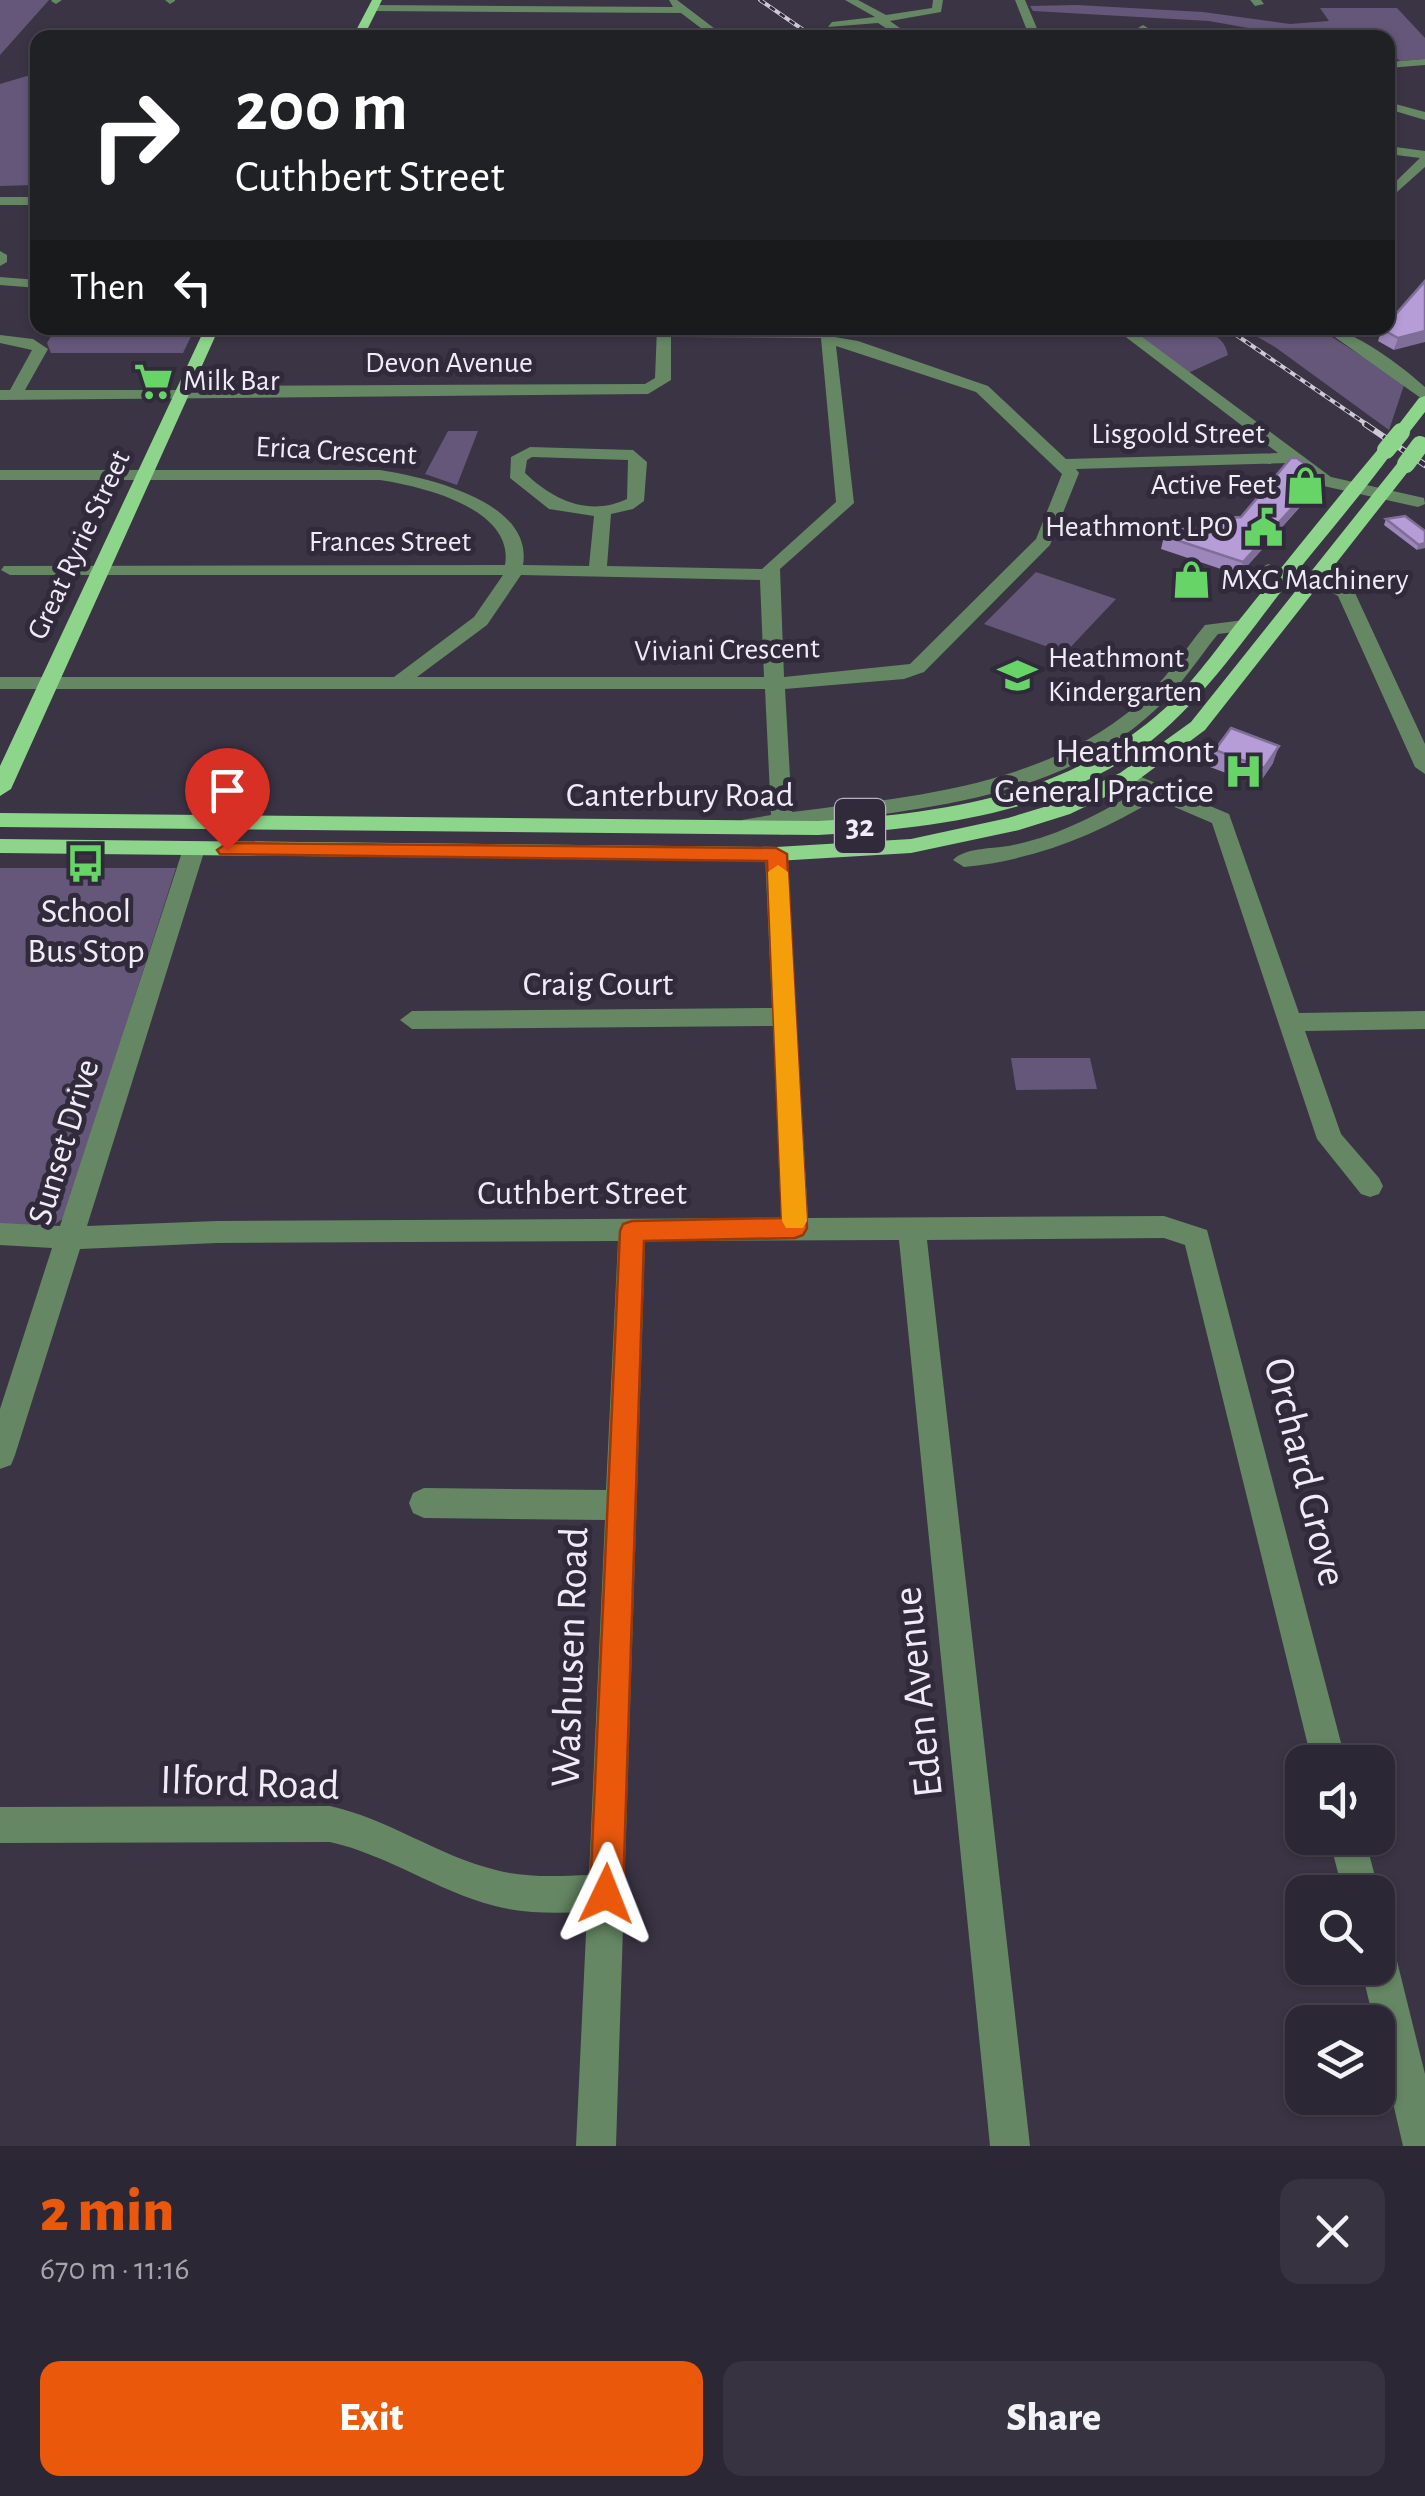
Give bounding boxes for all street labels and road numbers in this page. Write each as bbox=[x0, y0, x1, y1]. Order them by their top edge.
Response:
street label: Devon Avenue bbox=[365, 348, 533, 378]
street label: Lisgoold Street bbox=[1091, 419, 1265, 449]
street label: Erica Crescent bbox=[255, 432, 418, 470]
street label: Great Ryrie Street bbox=[22, 446, 136, 644]
street label: Frances Street bbox=[309, 527, 472, 557]
street label: Viviani Crescent bbox=[634, 633, 820, 667]
street label: Canterbury Road bbox=[566, 778, 794, 813]
road number: 32 bbox=[835, 799, 885, 853]
street label: Craig Court bbox=[523, 967, 673, 1002]
street label: Sunset Drive bbox=[22, 1055, 106, 1229]
street label: Cuthbert Street bbox=[477, 1176, 687, 1211]
street label: Orchard Grove bbox=[1256, 1353, 1354, 1591]
street label: Washusen Road bbox=[544, 1526, 596, 1788]
street label: Eden Avenue bbox=[886, 1585, 950, 1799]
street label: Ilford Road bbox=[160, 1759, 340, 1807]

